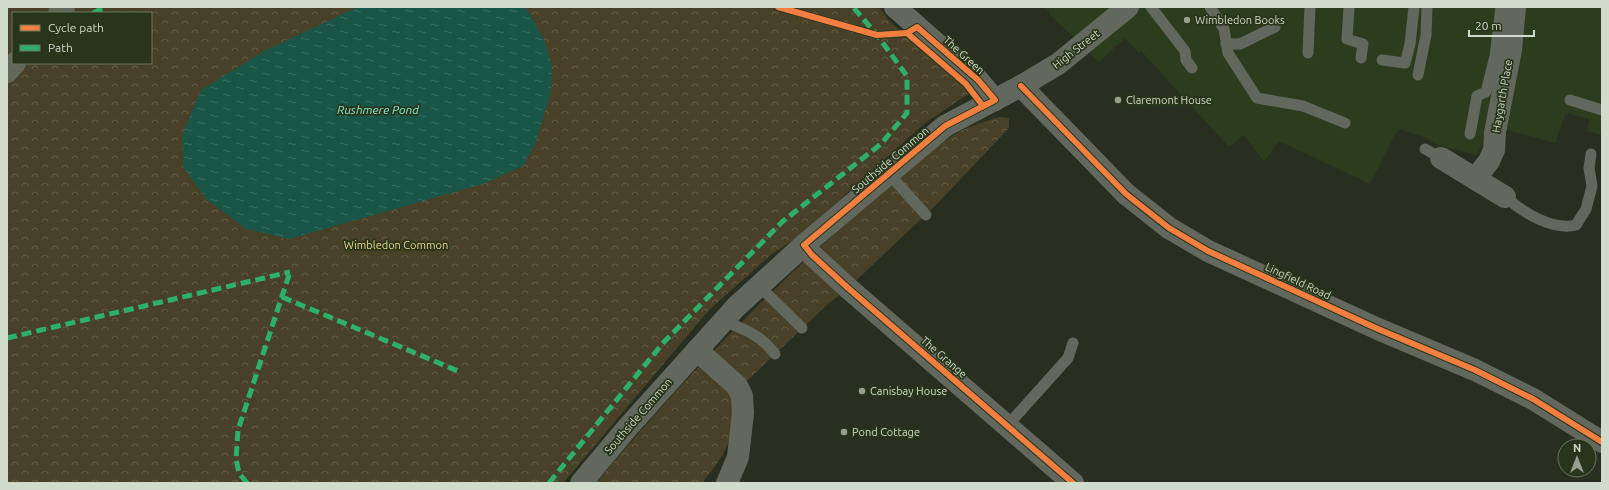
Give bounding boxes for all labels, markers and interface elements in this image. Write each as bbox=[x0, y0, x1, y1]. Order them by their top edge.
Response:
legend bbox=[12, 12, 152, 64]
scale bar bbox=[1469, 12, 1534, 38]
place label: Wimbledon Books bbox=[1195, 14, 1285, 26]
marker: Wimbledon Books bbox=[1182, 15, 1192, 25]
text: 20 m bbox=[1475, 19, 1502, 32]
text: Cycle path bbox=[48, 21, 104, 34]
street label: High Street bbox=[1050, 27, 1102, 71]
street label: The Green bbox=[941, 34, 987, 76]
text: Path bbox=[48, 41, 73, 54]
street label: Haygarth Place bbox=[1490, 58, 1514, 134]
place label: Claremont House bbox=[1126, 94, 1212, 106]
marker: Claremont House bbox=[1113, 95, 1123, 105]
water label: Rushmere Pond bbox=[337, 103, 419, 116]
street label: Southside Common bbox=[849, 124, 931, 196]
park label: Wimbledon Common bbox=[344, 239, 448, 251]
street label: Lingfield Road bbox=[1263, 261, 1333, 301]
street label: The Grange bbox=[919, 334, 969, 380]
street label: Southside Common bbox=[602, 376, 674, 456]
place label: Canisbay House bbox=[870, 385, 947, 397]
marker: Canisbay House bbox=[857, 386, 867, 396]
place label: Pond Cottage bbox=[852, 426, 920, 438]
marker: Pond Cottage bbox=[839, 427, 849, 437]
north arrow bbox=[1557, 438, 1597, 478]
text: N bbox=[1573, 442, 1581, 454]

